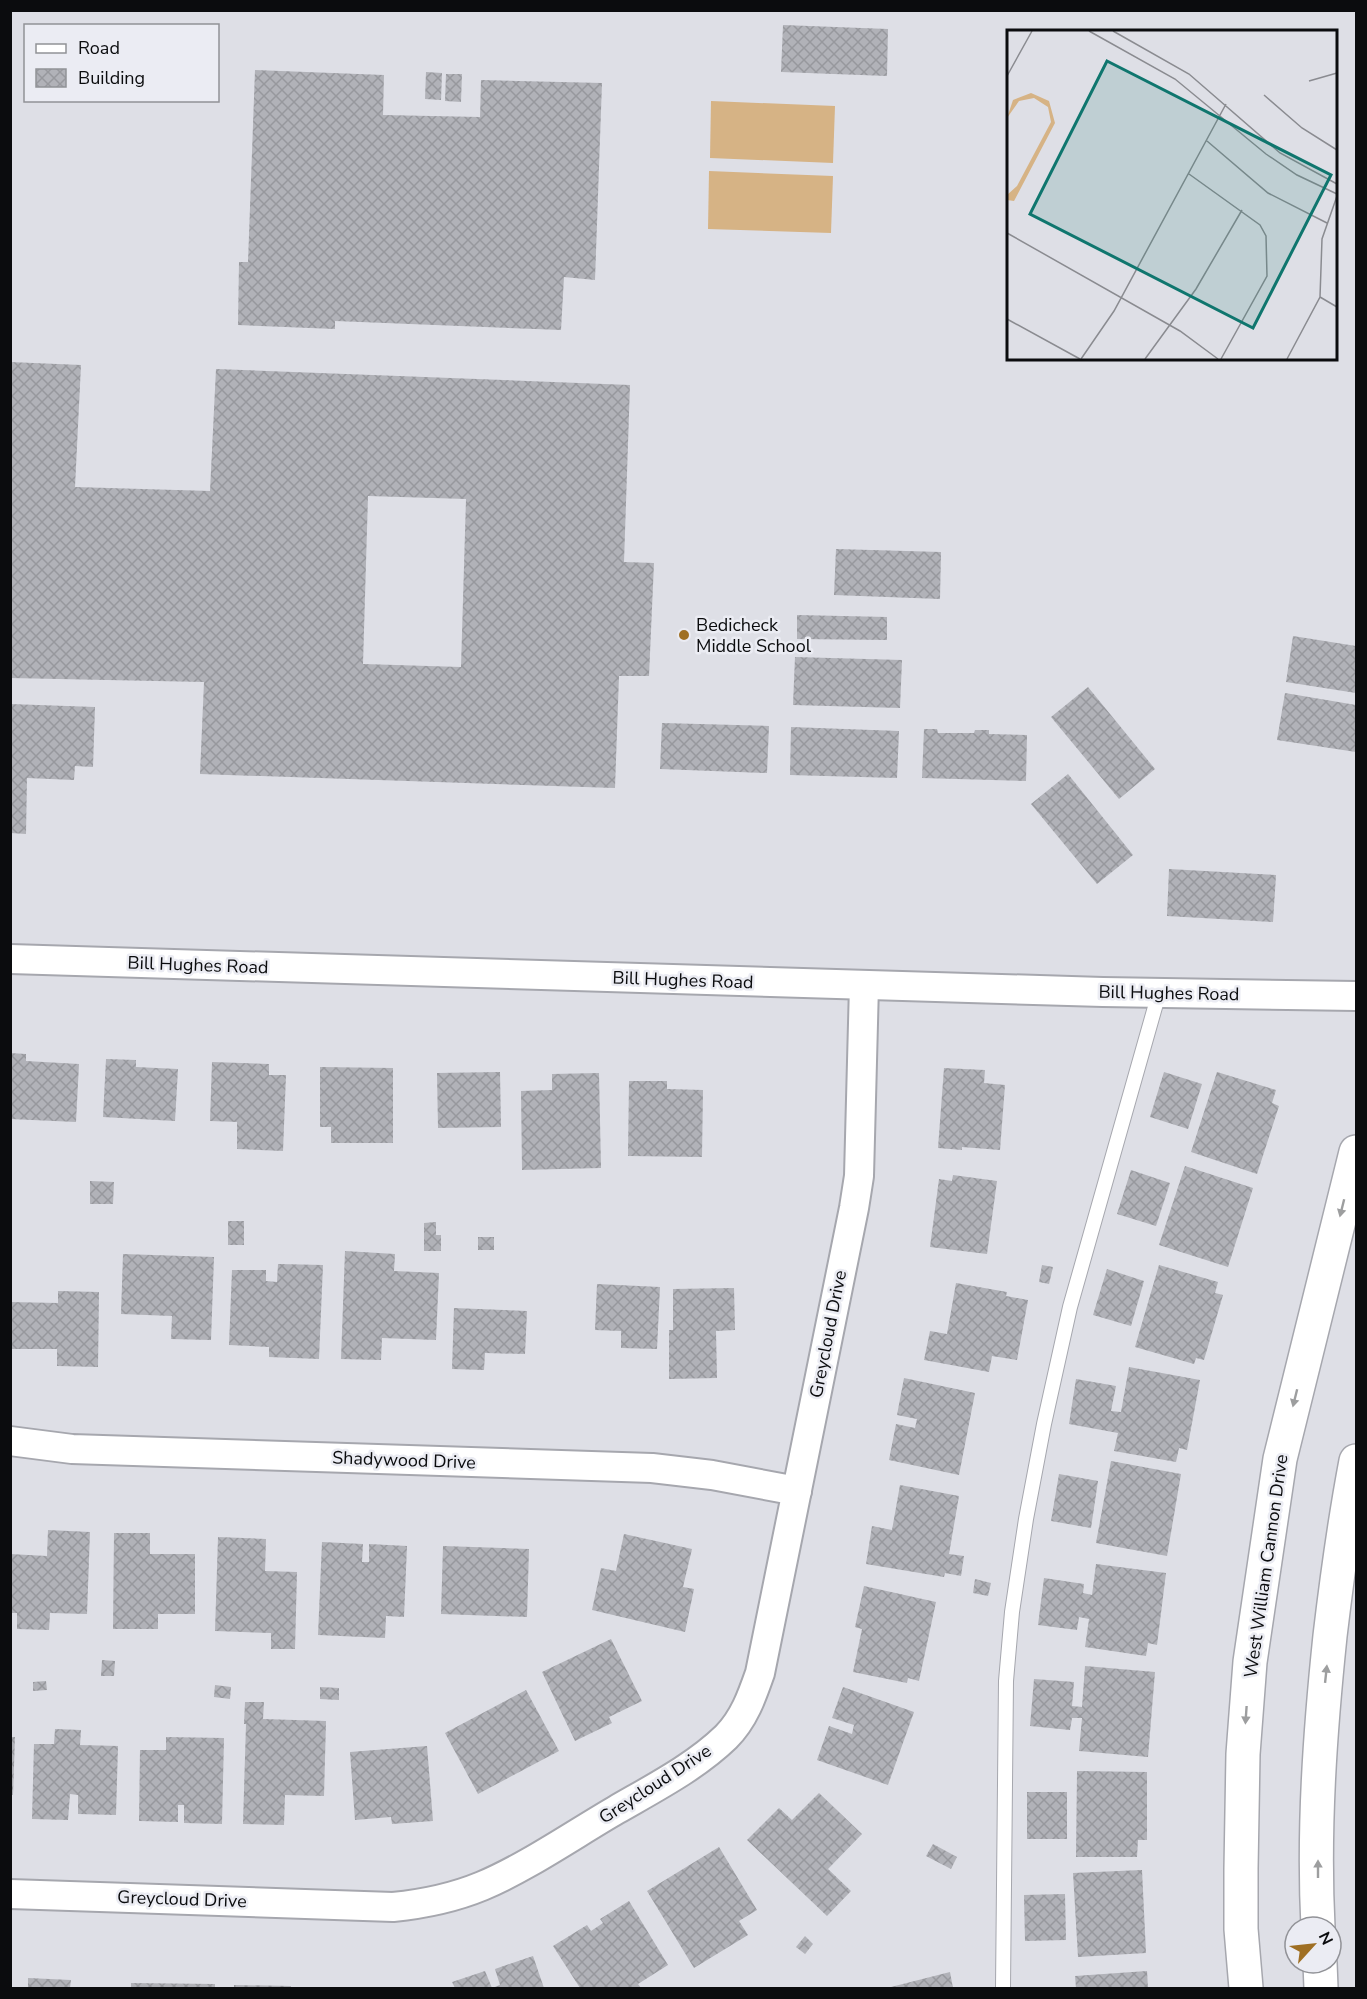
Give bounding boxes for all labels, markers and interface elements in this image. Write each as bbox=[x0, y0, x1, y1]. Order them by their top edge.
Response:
legend bbox=[24, 24, 219, 102]
inset map bbox=[1007, 30, 1337, 360]
text: Road bbox=[78, 36, 120, 60]
text: Building bbox=[78, 66, 145, 90]
place label: Bedicheck Middle School bbox=[696, 613, 812, 658]
marker: Bedicheck Middle School bbox=[677, 628, 691, 642]
street label: Bill Hughes Road bbox=[127, 951, 269, 979]
street label: Bill Hughes Road bbox=[612, 966, 754, 994]
street label: Bill Hughes Road bbox=[1098, 980, 1240, 1006]
one-way arrow bbox=[1336, 1199, 1346, 1218]
street label: Greycloud Drive bbox=[804, 1268, 852, 1400]
one-way arrow bbox=[1289, 1388, 1299, 1407]
street label: Shadywood Drive bbox=[332, 1445, 476, 1475]
street label: West William Cannon Drive bbox=[1238, 1453, 1294, 1679]
one-way arrow bbox=[1321, 1664, 1331, 1683]
one-way arrow bbox=[1241, 1705, 1251, 1724]
street label: Greycloud Drive bbox=[594, 1739, 716, 1829]
one-way arrow bbox=[1313, 1859, 1323, 1878]
street label: Greycloud Drive bbox=[117, 1885, 247, 1913]
north arrow bbox=[1283, 1915, 1343, 1975]
text: N bbox=[1313, 1928, 1338, 1949]

